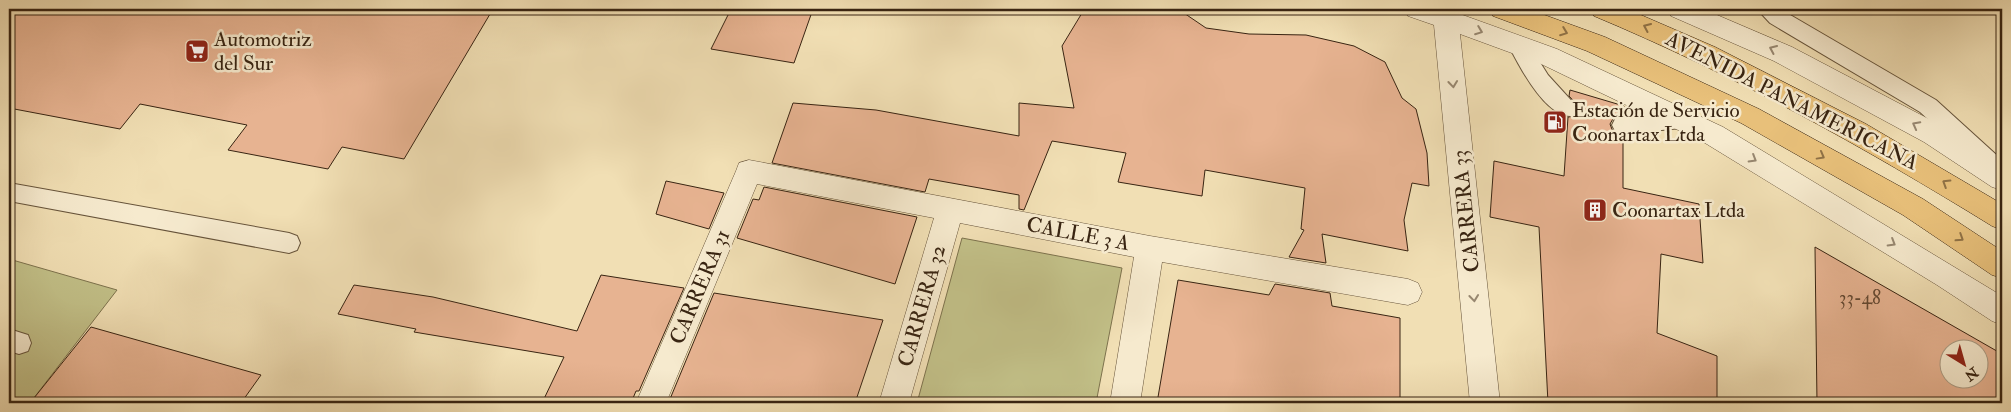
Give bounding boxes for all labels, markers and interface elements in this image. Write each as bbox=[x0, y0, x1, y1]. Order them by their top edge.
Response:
one-way arrow bbox=[1643, 23, 1652, 33]
one-way arrow bbox=[1475, 25, 1483, 35]
street label: AVENIDA PANAMERICANA bbox=[1660, 25, 1923, 177]
place label: Automotriz del Sur bbox=[213, 26, 312, 77]
one-way arrow bbox=[1559, 26, 1568, 36]
supermarket icon: Automotriz del Sur bbox=[184, 38, 210, 64]
one-way arrow bbox=[1769, 45, 1778, 56]
one-way arrow bbox=[1447, 80, 1458, 88]
place label: Estación de Servicio Coonartax Ltda bbox=[1572, 97, 1740, 148]
fuel station icon: Estación de Servicio Coonartax Ltda bbox=[1542, 109, 1568, 135]
one-way arrow bbox=[1912, 122, 1921, 132]
street label: CARRERA 33 bbox=[1446, 149, 1486, 273]
one-way arrow bbox=[1815, 149, 1824, 159]
one-way arrow bbox=[1748, 152, 1757, 162]
one-way arrow bbox=[1943, 180, 1952, 190]
building icon: Coonartax Ltda bbox=[1582, 197, 1608, 223]
place label: Coonartax Ltda bbox=[1612, 197, 1745, 224]
street label: CALLE 3 A bbox=[1024, 211, 1132, 257]
street label: CARRERA 31 bbox=[664, 225, 736, 349]
one-way arrow bbox=[1955, 232, 1964, 242]
one-way arrow bbox=[1887, 236, 1896, 246]
street label: CARRERA 32 bbox=[892, 242, 952, 370]
house number: 33-48 bbox=[1839, 286, 1881, 310]
one-way arrow bbox=[1469, 294, 1480, 302]
north arrow bbox=[1938, 340, 1988, 390]
text: N bbox=[1961, 363, 1982, 385]

